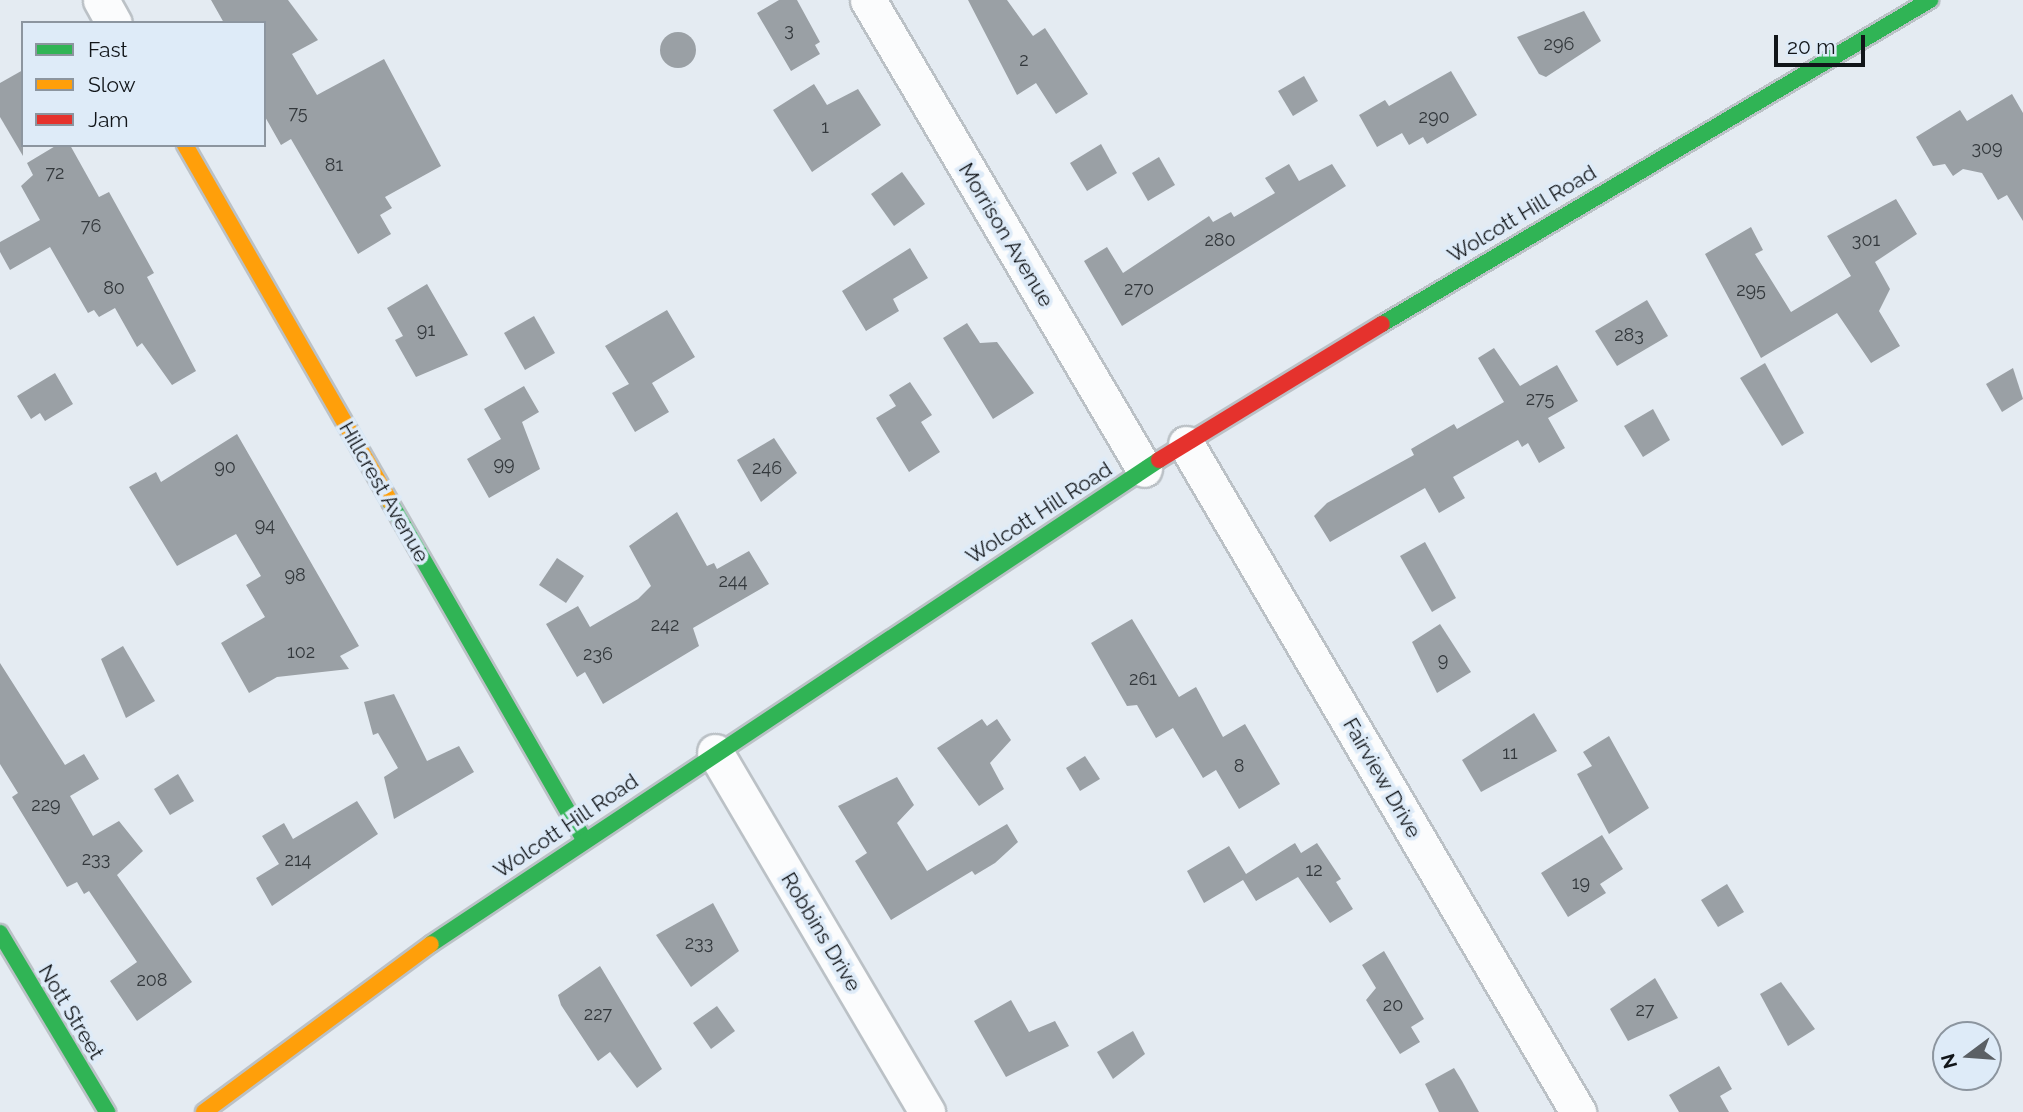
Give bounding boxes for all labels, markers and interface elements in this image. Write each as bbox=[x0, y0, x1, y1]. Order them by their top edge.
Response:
house number: 3 bbox=[784, 19, 794, 41]
legend bbox=[21, 21, 266, 147]
scale bar bbox=[1778, 21, 1869, 65]
house number: 296 bbox=[1544, 33, 1574, 55]
text: 20 m bbox=[1787, 34, 1835, 59]
text: Fast bbox=[88, 37, 128, 62]
house number: 2 bbox=[1019, 49, 1029, 71]
text: Slow bbox=[88, 72, 136, 97]
house number: 75 bbox=[288, 102, 308, 124]
house number: 290 bbox=[1419, 106, 1449, 128]
text: Jam bbox=[88, 107, 129, 132]
house number: 1 bbox=[821, 116, 829, 138]
house number: 309 bbox=[1971, 137, 2003, 159]
house number: 81 bbox=[325, 154, 343, 176]
street label: Morrison Avenue bbox=[953, 158, 1059, 312]
street label: Wolcott Hill Road bbox=[1443, 160, 1601, 268]
house number: 72 bbox=[45, 162, 65, 184]
house number: 76 bbox=[81, 215, 101, 237]
house number: 280 bbox=[1204, 229, 1236, 251]
house number: 301 bbox=[1852, 229, 1880, 251]
house number: 80 bbox=[103, 277, 125, 299]
house number: 270 bbox=[1124, 278, 1154, 300]
house number: 295 bbox=[1736, 279, 1766, 301]
house number: 91 bbox=[417, 319, 435, 341]
house number: 283 bbox=[1614, 324, 1644, 346]
house number: 275 bbox=[1526, 388, 1554, 410]
street label: Hillcrest Avenue bbox=[333, 417, 435, 567]
house number: 99 bbox=[493, 453, 515, 475]
house number: 90 bbox=[214, 456, 236, 478]
street label: Wolcott Hill Road bbox=[961, 456, 1117, 570]
house number: 246 bbox=[752, 457, 782, 479]
house number: 94 bbox=[255, 514, 275, 536]
house number: 98 bbox=[284, 564, 306, 586]
house number: 244 bbox=[718, 570, 748, 592]
house number: 242 bbox=[651, 614, 679, 636]
house number: 102 bbox=[287, 641, 315, 663]
house number: 236 bbox=[583, 643, 613, 665]
house number: 9 bbox=[1438, 649, 1448, 671]
house number: 261 bbox=[1129, 668, 1157, 690]
street label: Fairview Drive bbox=[1337, 713, 1427, 843]
house number: 11 bbox=[1502, 742, 1518, 764]
house number: 8 bbox=[1234, 755, 1244, 777]
street label: Wolcott Hill Road bbox=[489, 768, 643, 884]
house number: 229 bbox=[31, 794, 61, 816]
house number: 233 bbox=[82, 848, 110, 870]
house number: 214 bbox=[285, 849, 311, 871]
house number: 12 bbox=[1305, 859, 1323, 881]
street label: Robbins Drive bbox=[776, 868, 866, 996]
house number: 19 bbox=[1572, 872, 1590, 894]
house number: 233 bbox=[685, 932, 713, 954]
street label: Nott Street bbox=[33, 960, 109, 1064]
house number: 208 bbox=[136, 969, 168, 991]
house number: 20 bbox=[1383, 994, 1403, 1016]
house number: 27 bbox=[1635, 999, 1655, 1021]
house number: 227 bbox=[584, 1003, 612, 1025]
north arrow bbox=[1932, 1021, 2002, 1091]
text: N bbox=[1936, 1051, 1961, 1071]

